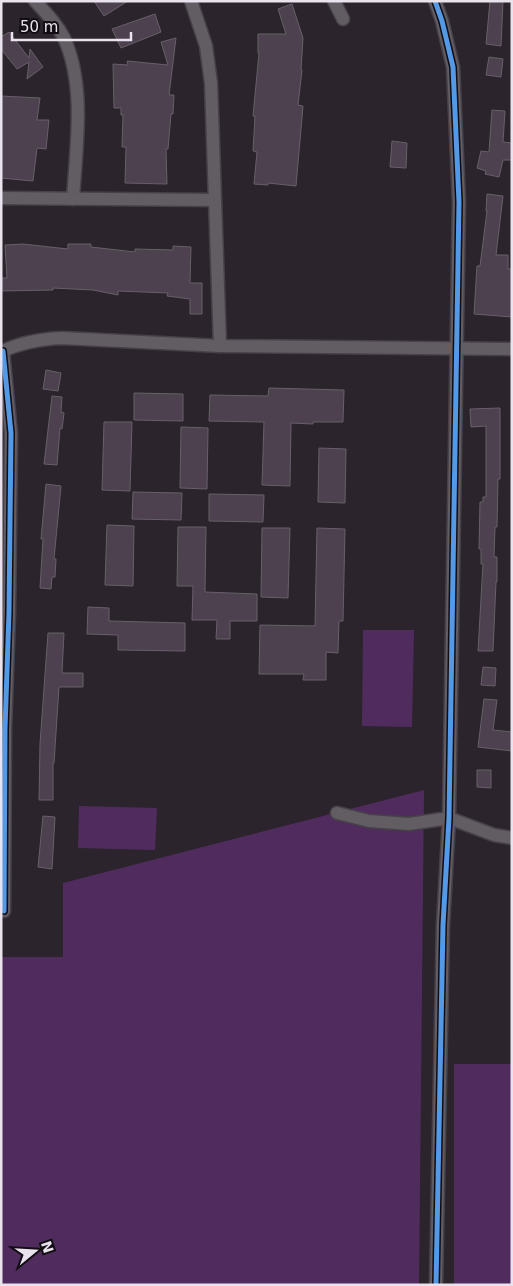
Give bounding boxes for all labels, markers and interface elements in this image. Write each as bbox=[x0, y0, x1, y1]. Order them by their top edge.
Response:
scale bar bbox=[12, 10, 131, 42]
text: 50 m bbox=[20, 18, 58, 36]
north arrow bbox=[10, 1226, 60, 1276]
text: N bbox=[38, 1239, 57, 1255]

